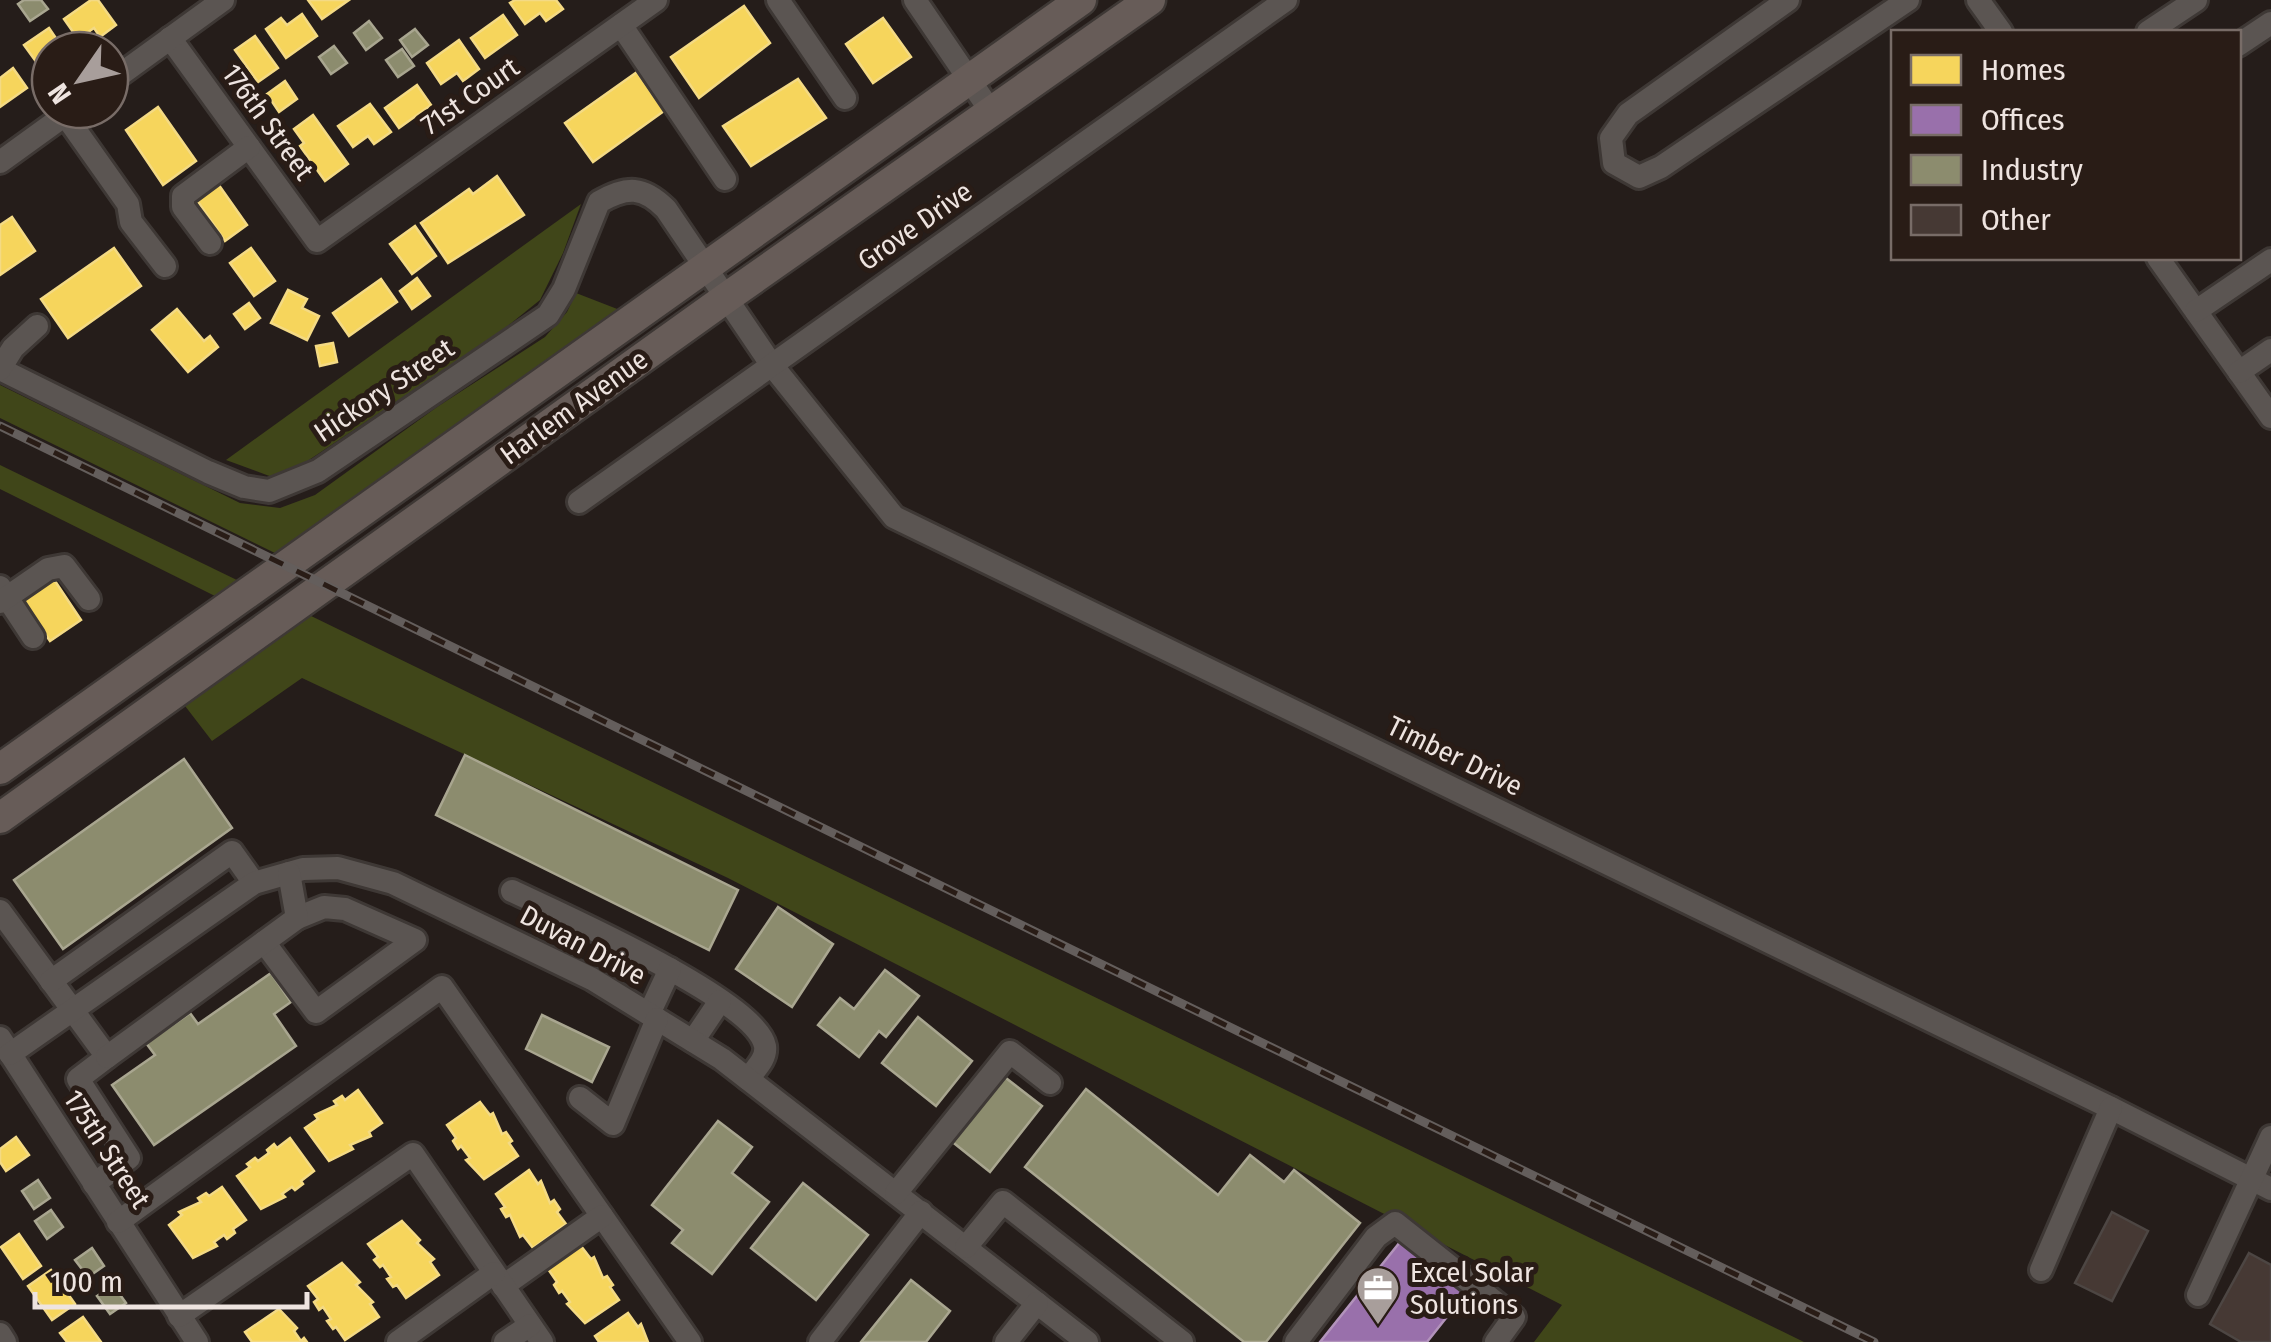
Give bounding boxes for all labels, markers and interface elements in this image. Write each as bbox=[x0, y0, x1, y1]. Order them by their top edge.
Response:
north arrow bbox=[30, 30, 130, 130]
legend bbox=[1891, 30, 2241, 260]
street label: 71st Court bbox=[415, 50, 526, 142]
text: Homes bbox=[1981, 52, 2066, 88]
street label: 176th Street bbox=[215, 58, 321, 187]
text: N bbox=[41, 78, 78, 110]
text: Offices bbox=[1981, 102, 2065, 138]
text: Industry bbox=[1981, 152, 2084, 188]
street label: Grove Drive bbox=[852, 175, 978, 277]
text: Other bbox=[1981, 202, 2051, 238]
street label: Hickory Street bbox=[308, 331, 461, 449]
street label: Harlem Avenue bbox=[494, 343, 654, 471]
street label: Timber Drive bbox=[1382, 709, 1528, 803]
street label: Duvan Drive bbox=[515, 898, 651, 992]
street label: 175th Street bbox=[57, 1084, 158, 1215]
scale bar bbox=[35, 1247, 308, 1309]
place label: Excel Solar Solutions bbox=[1410, 1256, 1534, 1321]
text: 100 m bbox=[50, 1264, 123, 1300]
office icon: Excel Solar Solutions bbox=[1355, 1265, 1401, 1326]

